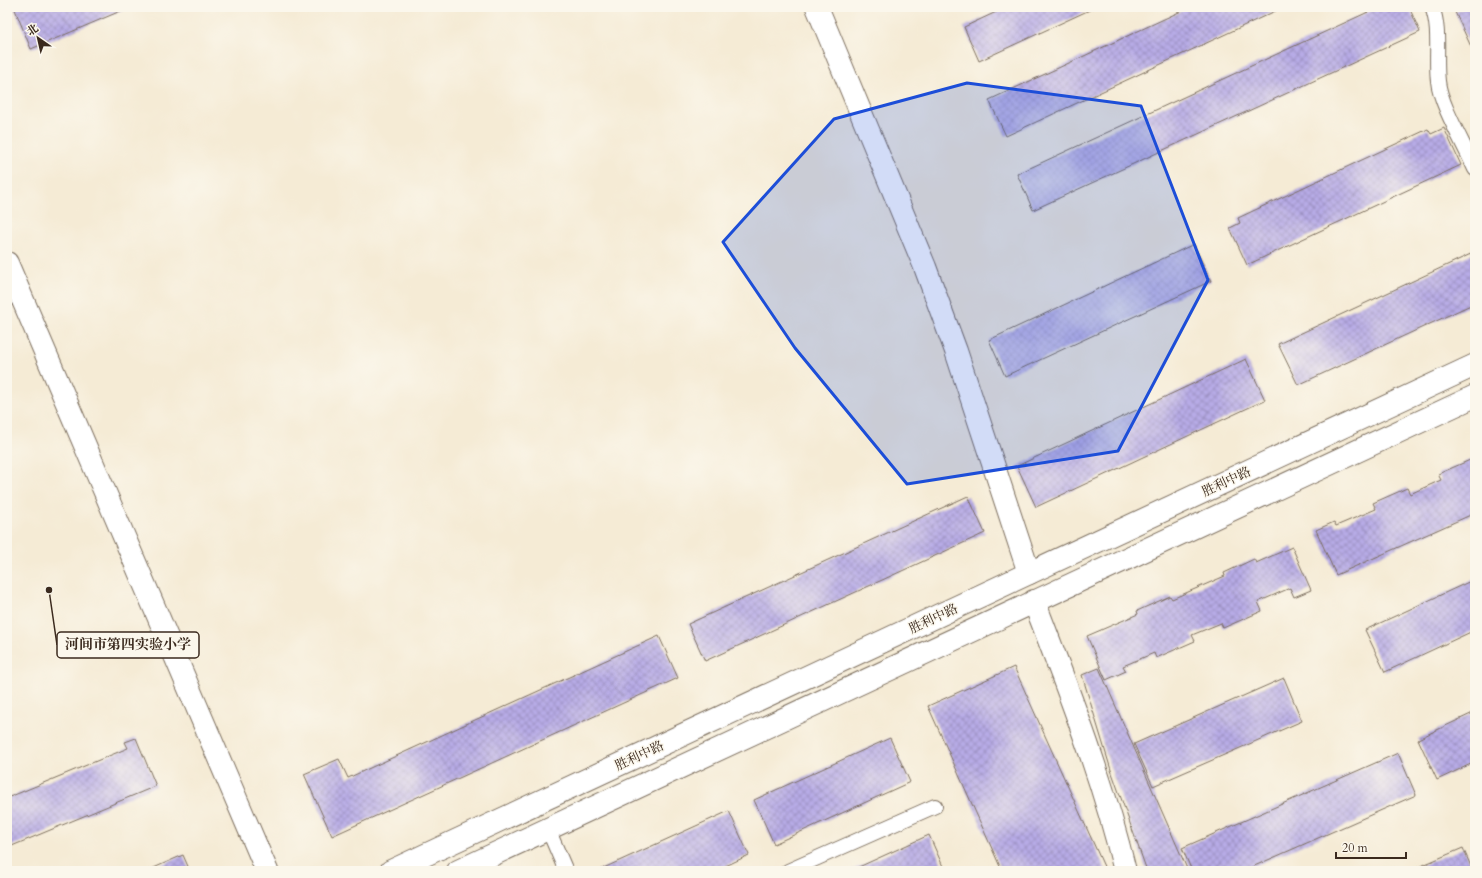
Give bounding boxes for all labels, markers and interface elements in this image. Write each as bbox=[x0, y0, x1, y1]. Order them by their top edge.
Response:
north arrow bbox=[18, 18, 58, 58]
text: 北 bbox=[24, 21, 41, 39]
street label: 胜利中路 bbox=[1199, 463, 1254, 501]
street label: 胜利中路 bbox=[906, 600, 961, 638]
callout: 河间市第四实验小学 bbox=[57, 632, 199, 658]
text: 河间市第四实验小学 bbox=[65, 635, 191, 654]
street label: 胜利中路 bbox=[612, 737, 667, 775]
scale bar bbox=[1336, 834, 1406, 860]
text: 20 m bbox=[1342, 840, 1369, 856]

